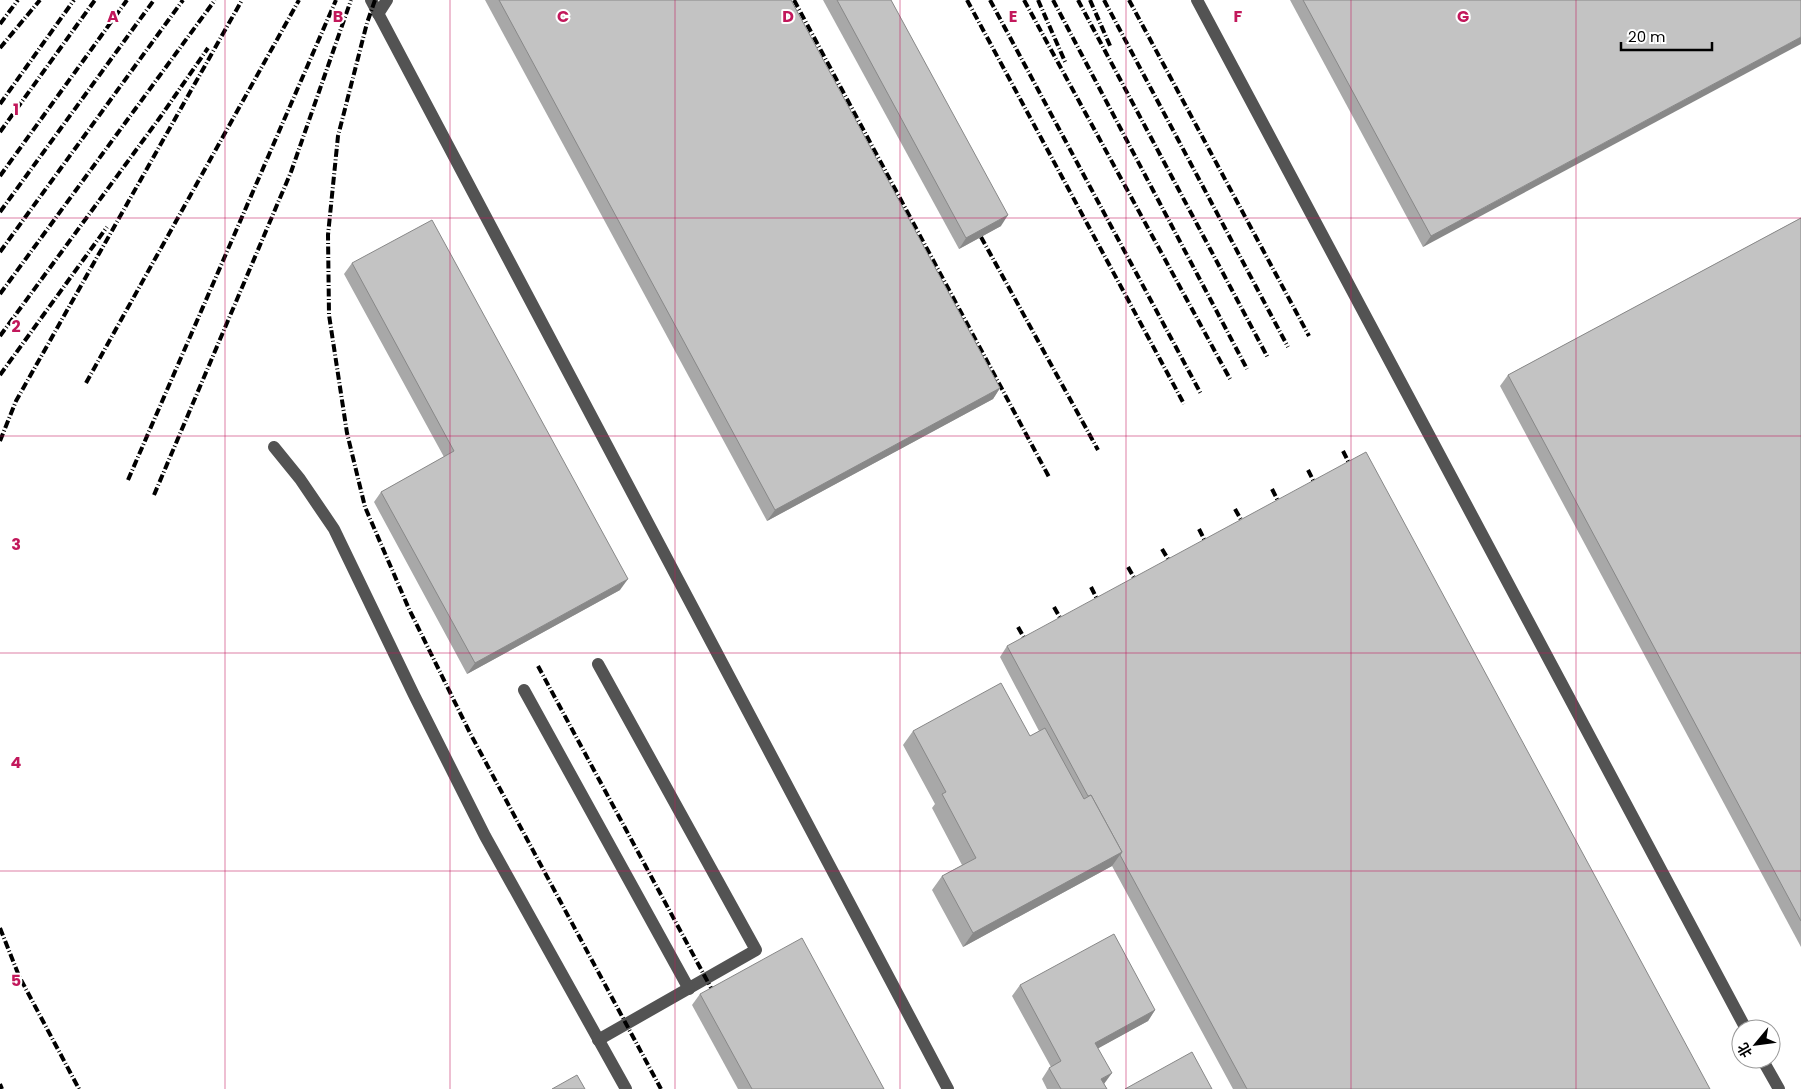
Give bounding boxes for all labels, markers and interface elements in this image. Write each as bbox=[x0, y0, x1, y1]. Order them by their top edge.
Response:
text: A bbox=[107, 5, 119, 28]
text: B bbox=[333, 5, 343, 28]
text: C bbox=[557, 5, 569, 28]
text: D bbox=[782, 5, 794, 28]
text: E bbox=[1009, 5, 1017, 28]
text: F bbox=[1234, 5, 1243, 28]
text: G bbox=[1457, 5, 1469, 28]
scale bar bbox=[1621, 20, 1712, 52]
text: 20 m bbox=[1628, 26, 1666, 47]
text: 1 bbox=[13, 98, 19, 121]
text: 2 bbox=[11, 315, 21, 338]
text: 3 bbox=[11, 533, 21, 556]
text: 4 bbox=[11, 751, 22, 774]
text: 5 bbox=[11, 969, 21, 992]
north arrow bbox=[1731, 1019, 1781, 1069]
text: 北 bbox=[1732, 1039, 1757, 1061]

